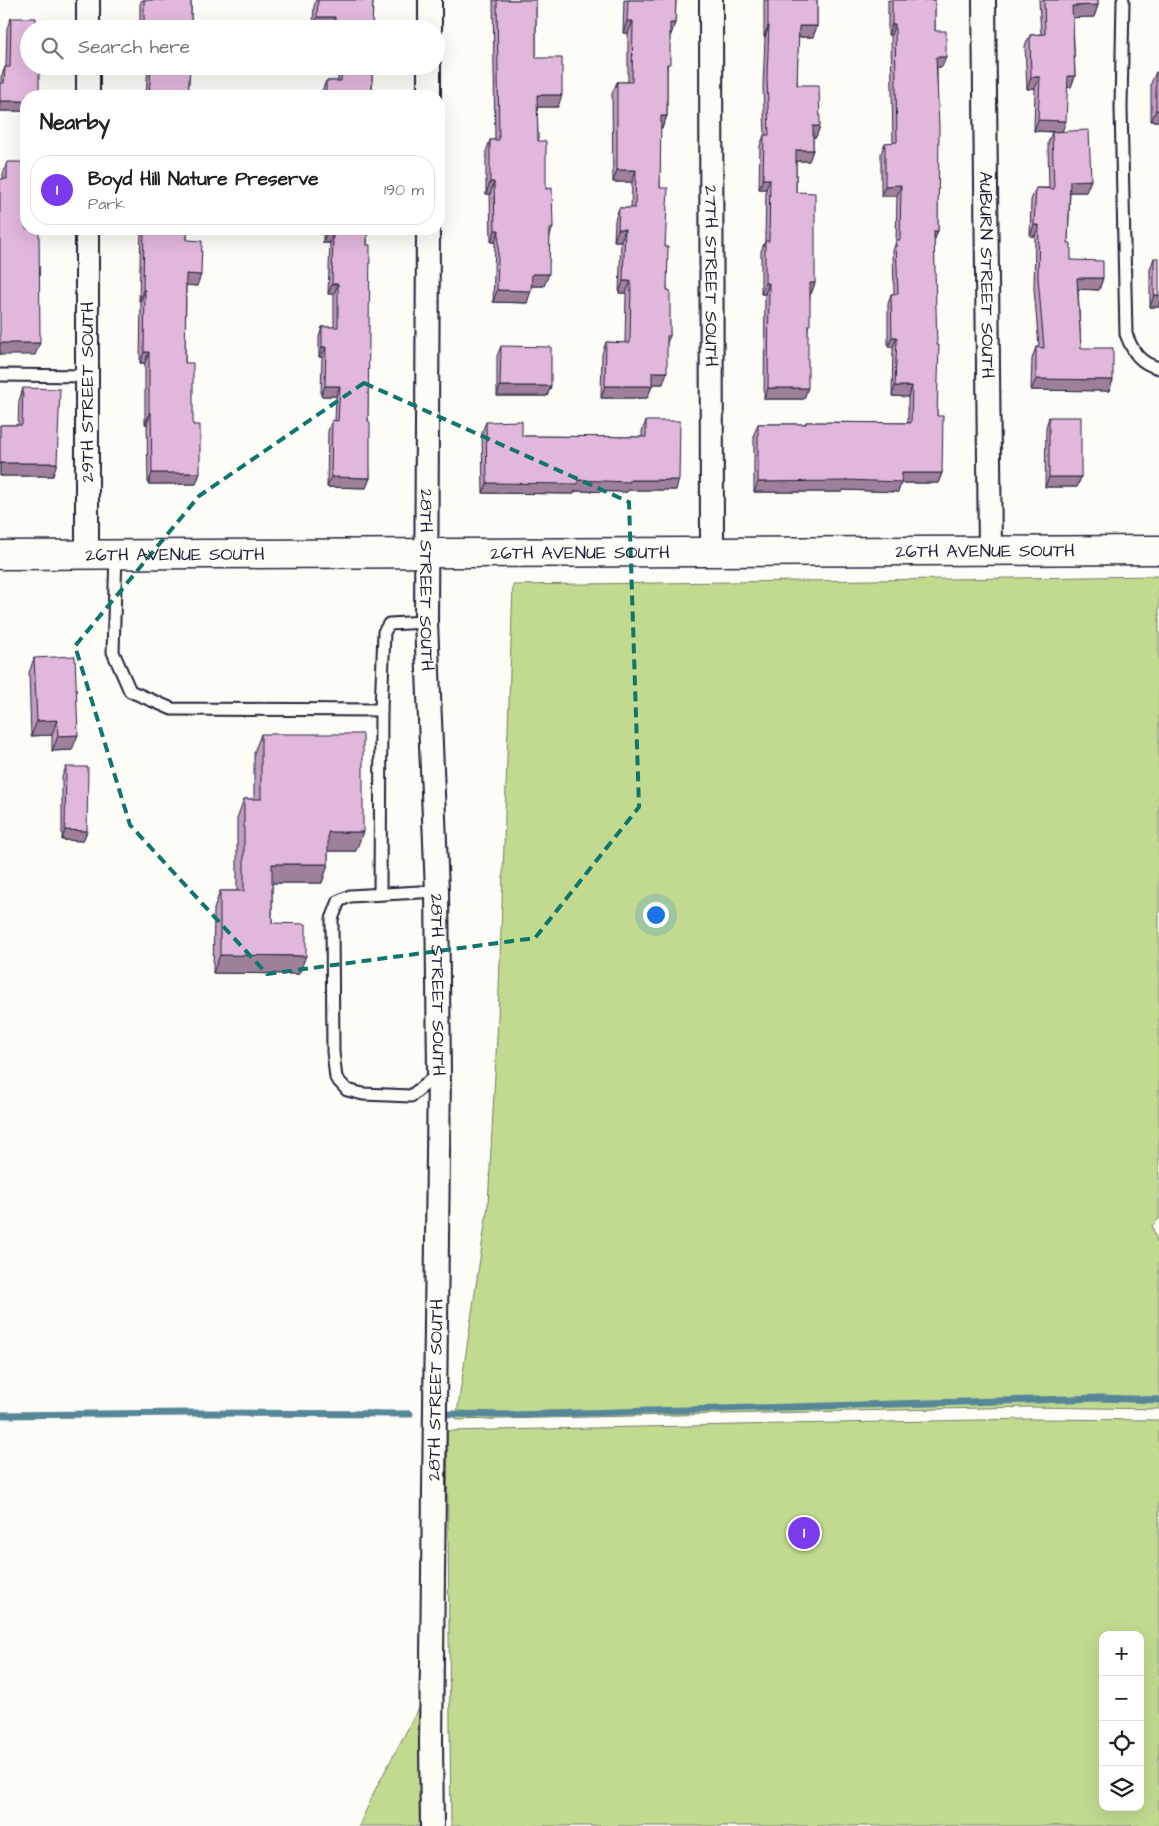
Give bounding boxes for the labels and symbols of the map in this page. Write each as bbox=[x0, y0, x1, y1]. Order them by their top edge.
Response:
street label: AUBURN STREET SOUTH bbox=[973, 171, 1000, 379]
street label: 27TH STREET SOUTH bbox=[698, 185, 724, 367]
street label: 29TH STREET SOUTH bbox=[75, 301, 100, 483]
street label: 28TH STREET SOUTH bbox=[413, 489, 440, 672]
street label: 26TH AVENUE SOUTH bbox=[895, 538, 1075, 564]
street label: 26TH AVENUE SOUTH bbox=[490, 540, 670, 566]
street label: 26TH AVENUE SOUTH bbox=[85, 542, 265, 568]
street label: 28TH STREET SOUTH bbox=[424, 893, 451, 1076]
your location bbox=[643, 902, 669, 928]
street label: 28TH STREET SOUTH bbox=[421, 1298, 450, 1481]
pin: 1 bbox=[788, 1514, 820, 1552]

